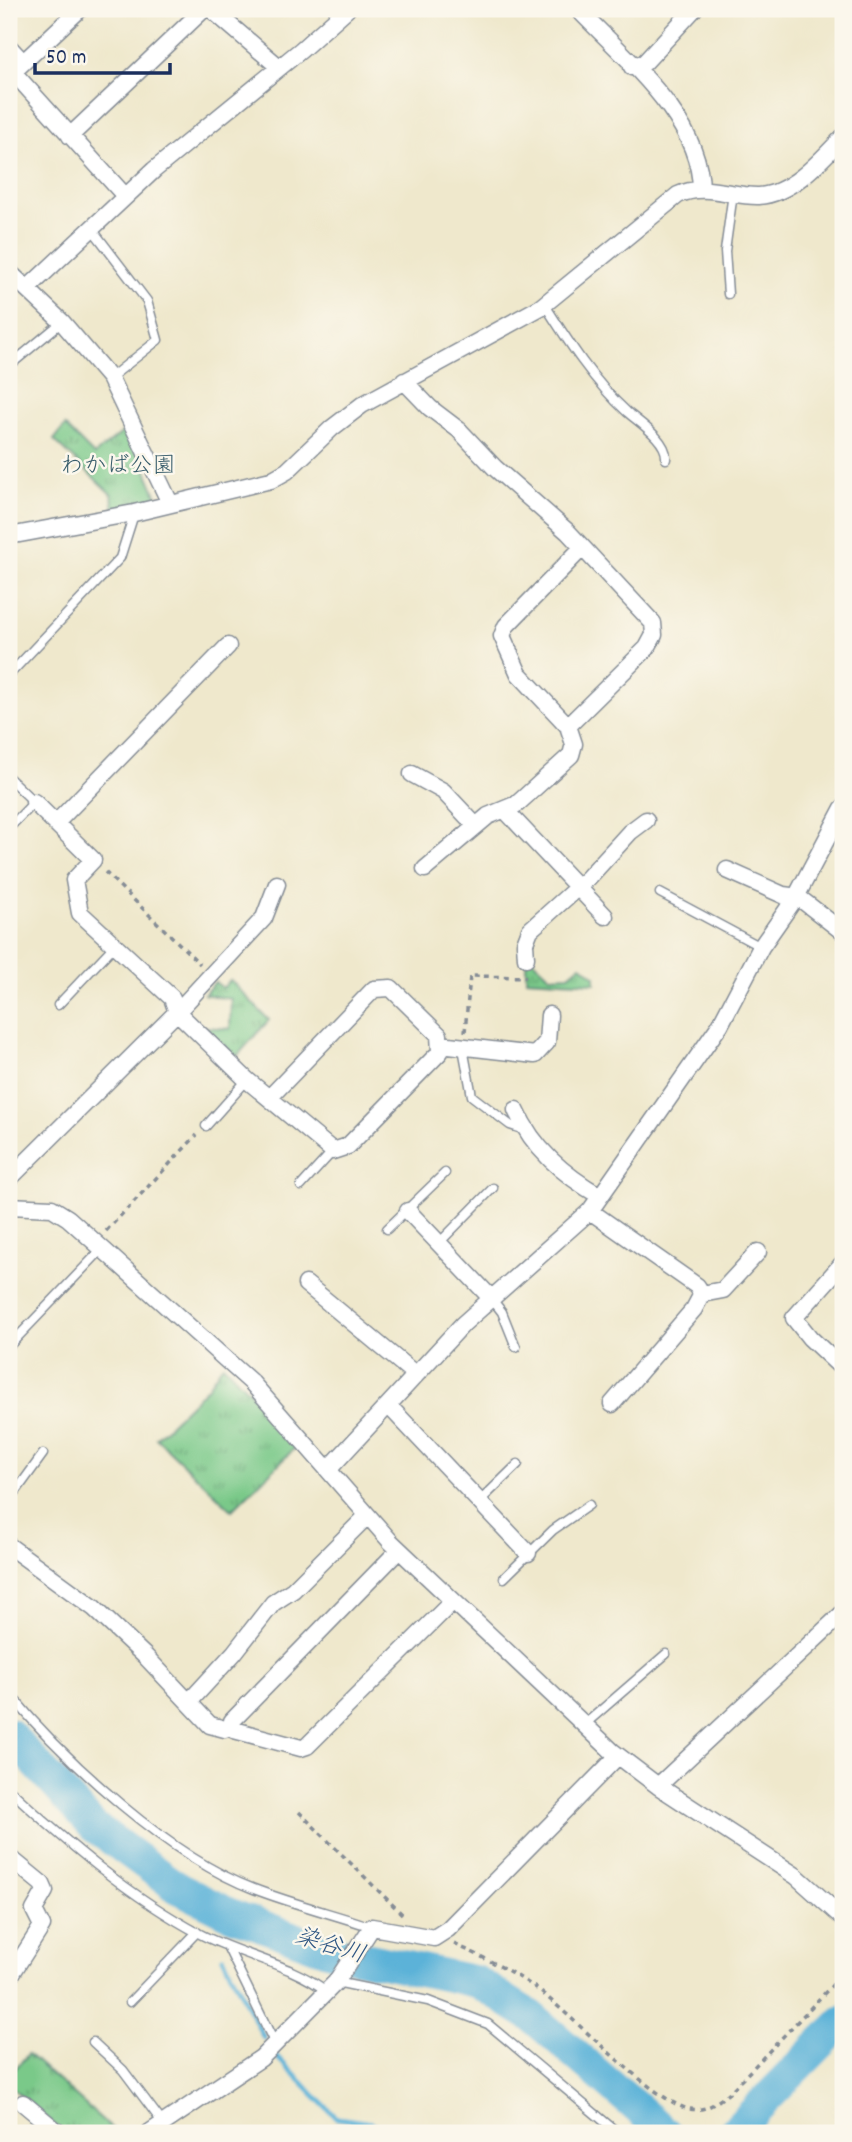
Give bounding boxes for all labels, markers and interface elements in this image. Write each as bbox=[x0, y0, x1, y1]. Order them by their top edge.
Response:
scale bar bbox=[35, 32, 170, 76]
text: 50 m bbox=[46, 44, 86, 74]
park label: わかば公園 bbox=[61, 451, 176, 484]
water label: 染谷川 bbox=[291, 1920, 369, 1974]

